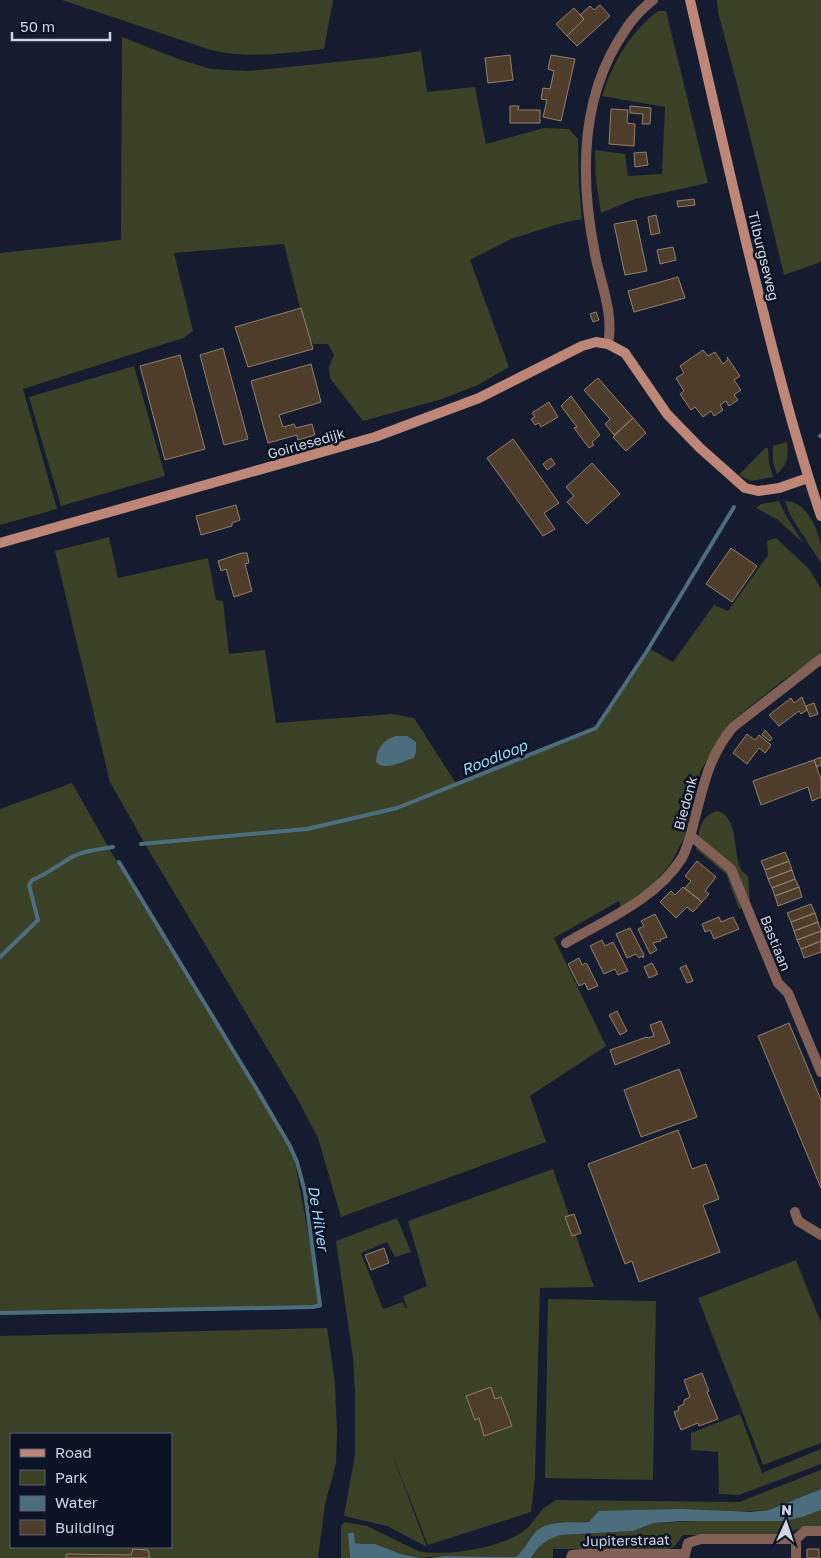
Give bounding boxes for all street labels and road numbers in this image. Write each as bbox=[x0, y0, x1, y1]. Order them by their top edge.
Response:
street label: Tilburgseweg bbox=[745, 210, 783, 302]
street label: Goirlesedijk bbox=[265, 424, 347, 462]
street label: Biedonk bbox=[670, 774, 700, 832]
street label: Bastiaan bbox=[757, 913, 795, 973]
street label: Jupiterstraat bbox=[582, 1531, 670, 1549]

